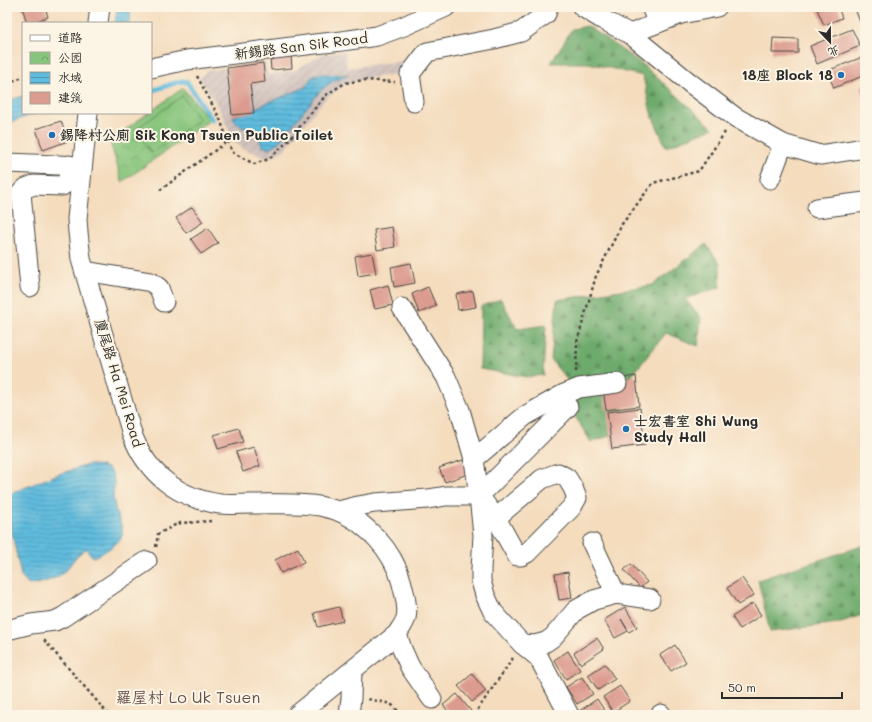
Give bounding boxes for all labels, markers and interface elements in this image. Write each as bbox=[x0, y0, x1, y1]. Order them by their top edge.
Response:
legend bbox=[22, 22, 152, 114]
north arrow bbox=[810, 22, 850, 62]
street label: 新錫路 San Sik Road bbox=[233, 28, 369, 63]
text: 道路 bbox=[58, 29, 82, 45]
text: 北 bbox=[826, 43, 842, 61]
text: 公园 bbox=[58, 49, 82, 65]
place label: 18座 Block 18 bbox=[742, 65, 833, 84]
text: 水域 bbox=[58, 69, 82, 85]
marker: 18座 Block 18 bbox=[836, 70, 846, 80]
text: 建筑 bbox=[58, 89, 82, 105]
place label: 錫降村公廁 Sik Kong Tsuen Public Toilet bbox=[60, 125, 333, 144]
marker: 錫降村公廁 Sik Kong Tsuen Public Toilet bbox=[47, 130, 57, 140]
street label: 廈尾路 Ha Mei Road bbox=[91, 316, 148, 449]
place label: 士宏書室 Shi Wung Study Hall bbox=[634, 411, 758, 446]
marker: 士宏書室 Shi Wung Study Hall bbox=[621, 424, 631, 434]
scale bar bbox=[722, 674, 842, 700]
text: 50 m bbox=[728, 679, 756, 695]
district label: 羅屋村 Lo Uk Tsuen bbox=[116, 686, 260, 707]

